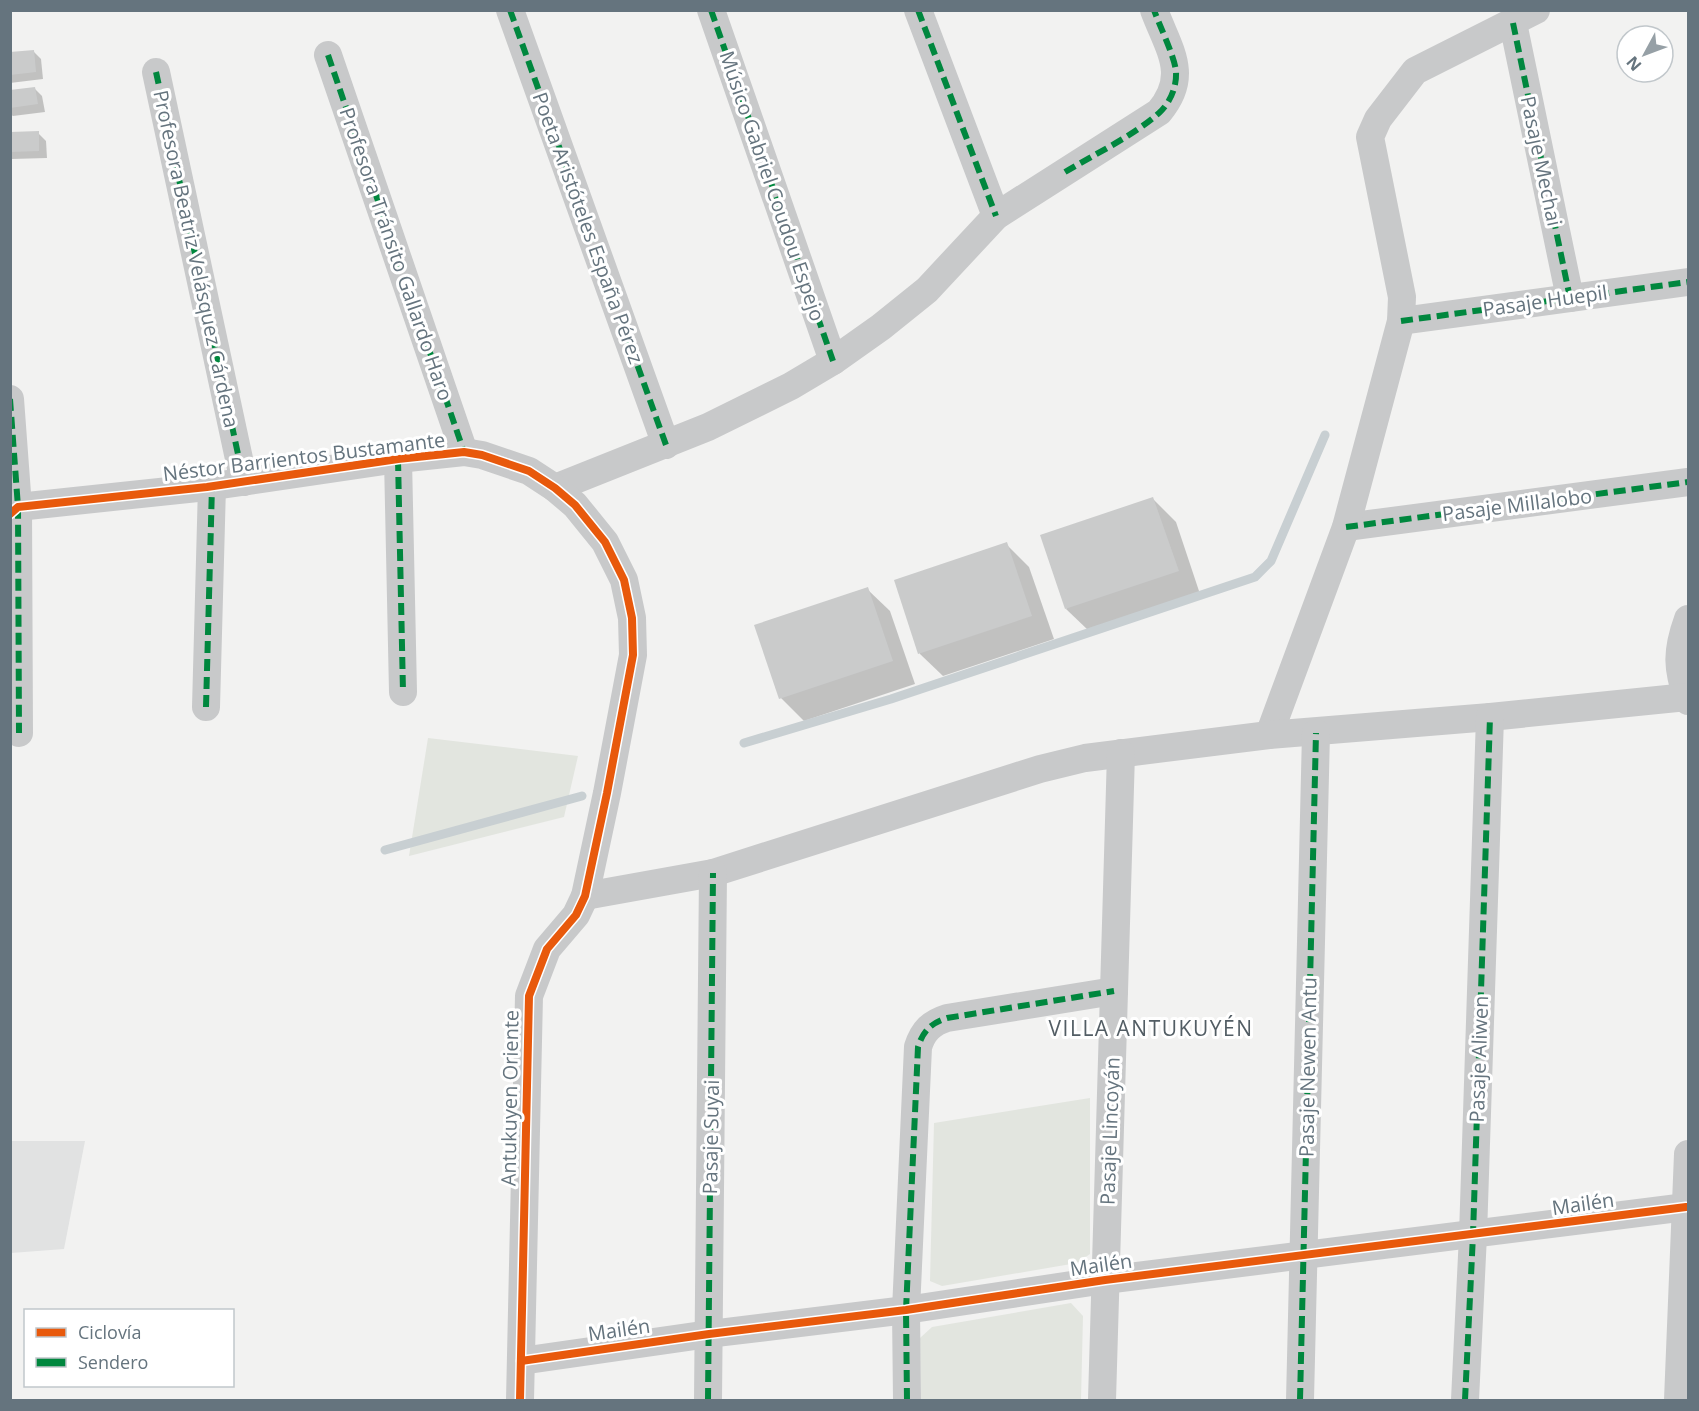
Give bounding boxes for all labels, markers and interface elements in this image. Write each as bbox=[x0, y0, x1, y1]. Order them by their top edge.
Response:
north arrow bbox=[1615, 24, 1675, 84]
street label: Músico Gabriel Coudou Espejo bbox=[713, 47, 831, 325]
text: N bbox=[1621, 52, 1646, 76]
street label: Profesora Beatriz Velásquez Cárdena bbox=[147, 88, 245, 430]
street label: Poeta Aristóteles España Pérez bbox=[527, 88, 650, 367]
street label: Pasaje Mechai bbox=[1515, 93, 1568, 229]
street label: Profesora Tránsito Gallardo Haro bbox=[334, 104, 459, 404]
street label: Pasaje Huepil bbox=[1481, 278, 1609, 323]
street label: Néstor Barrientos Bustamante bbox=[161, 426, 447, 487]
street label: Pasaje Millalobo bbox=[1440, 482, 1593, 527]
street label: Pasaje Newen Antu bbox=[1292, 977, 1323, 1157]
street label: Pasaje Aliwen bbox=[1463, 995, 1494, 1123]
street label: Antukuyen Oriente bbox=[494, 1010, 525, 1186]
district label: VILLA ANTUKUYÉN bbox=[1049, 1014, 1253, 1042]
street label: Pasaje Lincoyán bbox=[1093, 1057, 1126, 1205]
street label: Pasaje Suyai bbox=[696, 1079, 725, 1195]
street label: Mailén bbox=[1550, 1186, 1616, 1221]
street label: Mailén bbox=[1068, 1247, 1134, 1282]
legend bbox=[24, 1309, 234, 1387]
street label: Mailén bbox=[586, 1312, 652, 1347]
text: Ciclovía bbox=[78, 1320, 141, 1344]
text: Sendero bbox=[78, 1350, 148, 1374]

